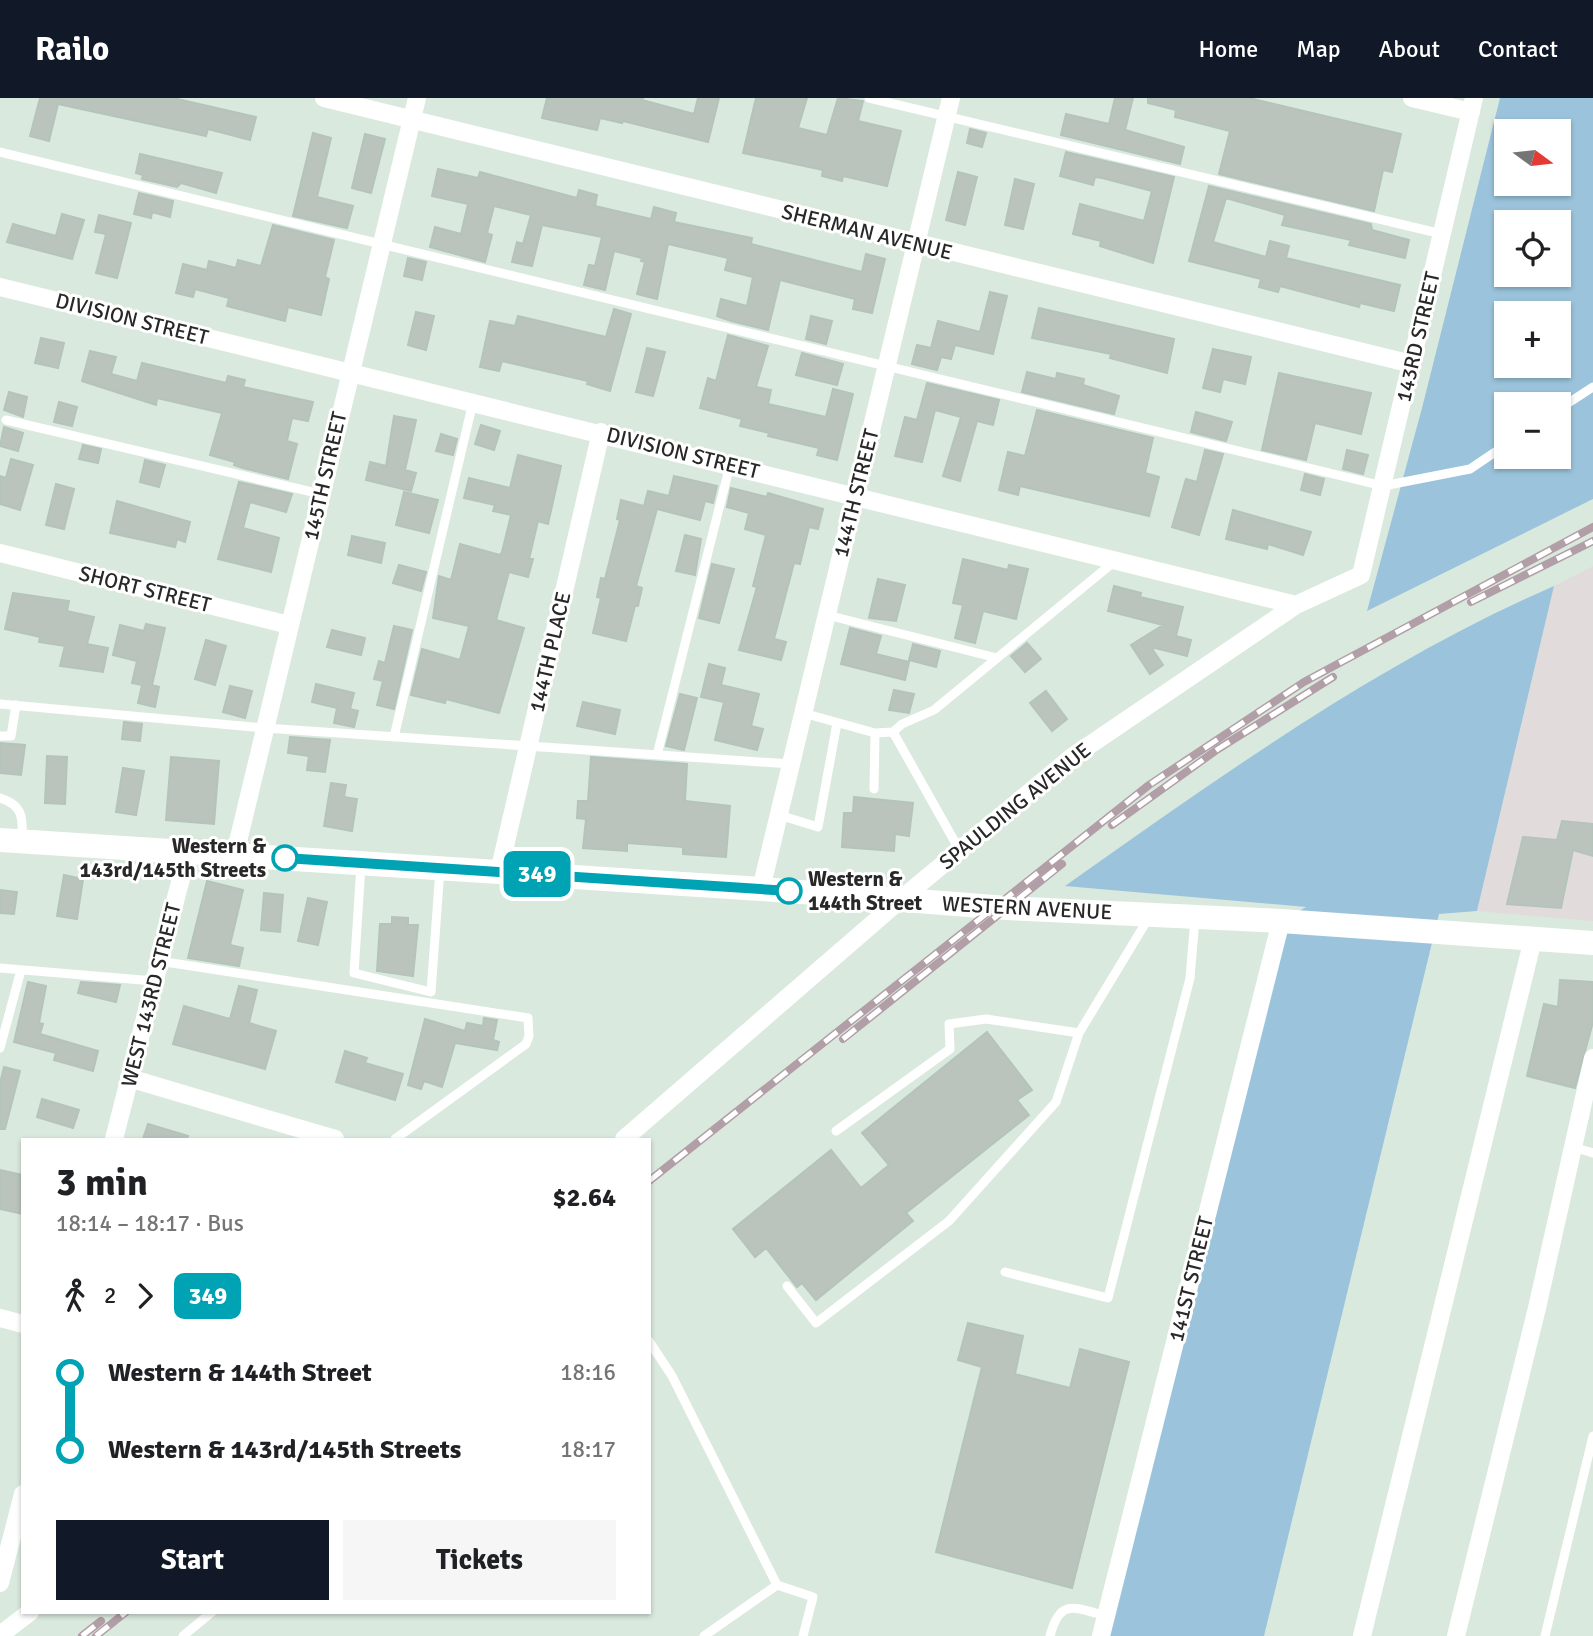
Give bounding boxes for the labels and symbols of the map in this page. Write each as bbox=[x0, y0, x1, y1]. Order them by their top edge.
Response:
north arrow bbox=[1494, 119, 1572, 196]
street label: SHERMAN AVENUE bbox=[779, 198, 955, 266]
street label: 143RD STREET bbox=[1390, 269, 1446, 405]
street label: DIVISION STREET bbox=[53, 287, 212, 351]
street label: 145TH STREET bbox=[298, 408, 353, 543]
street label: DIVISION STREET bbox=[604, 421, 763, 485]
street label: 144TH STREET bbox=[828, 426, 885, 560]
street label: SHORT STREET bbox=[76, 560, 214, 618]
street label: 144TH PLACE bbox=[524, 589, 576, 715]
street label: SPAULDING AVENUE bbox=[934, 737, 1096, 875]
place label: Western & 143rd/145th Streets bbox=[80, 833, 266, 883]
marker: Western & 143rd/145th Streets bbox=[272, 845, 298, 871]
line badge: 349 bbox=[497, 851, 577, 897]
place label: Western & 144th Street bbox=[808, 866, 922, 916]
marker: Western & 144th Street bbox=[776, 878, 802, 904]
street label: WESTERN AVENUE bbox=[941, 891, 1113, 925]
street label: WEST 143RD STREET bbox=[116, 900, 187, 1090]
street label: 141ST STREET bbox=[1163, 1213, 1219, 1344]

